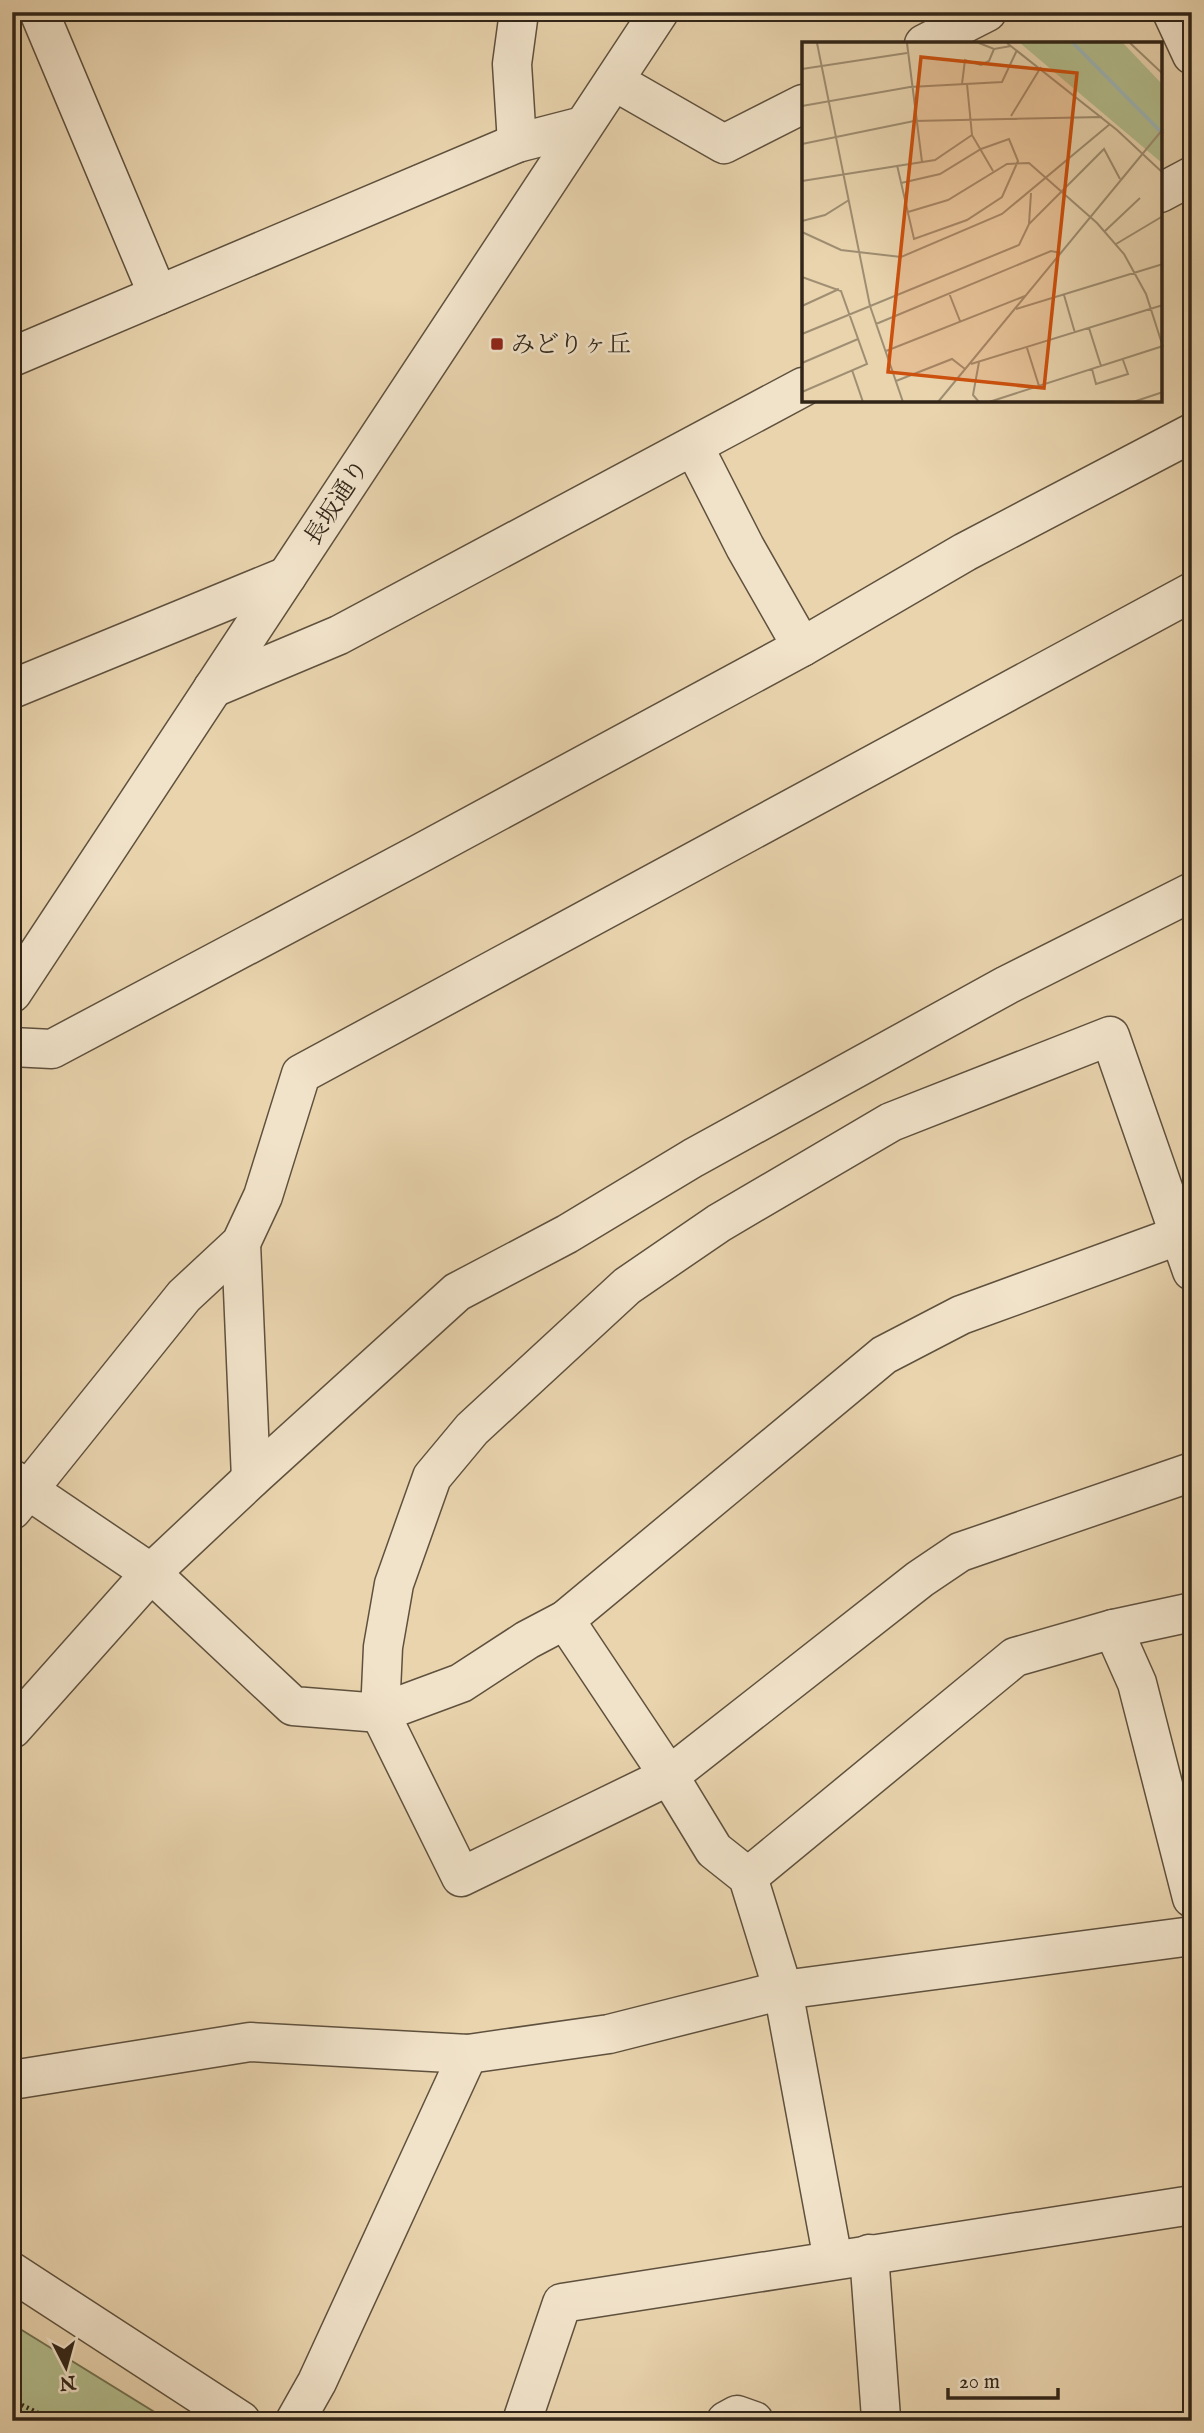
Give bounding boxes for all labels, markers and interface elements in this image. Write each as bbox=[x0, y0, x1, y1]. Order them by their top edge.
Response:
inset map bbox=[802, 42, 1162, 402]
place label: みどりヶ丘 bbox=[511, 330, 631, 361]
marker: みどりヶ丘 bbox=[489, 336, 505, 352]
street label: 長坂通り bbox=[298, 454, 376, 552]
north arrow bbox=[32, 2332, 102, 2402]
scale bar bbox=[948, 2356, 1059, 2400]
text: N bbox=[58, 2369, 78, 2395]
text: 20 m bbox=[959, 2369, 1000, 2396]

